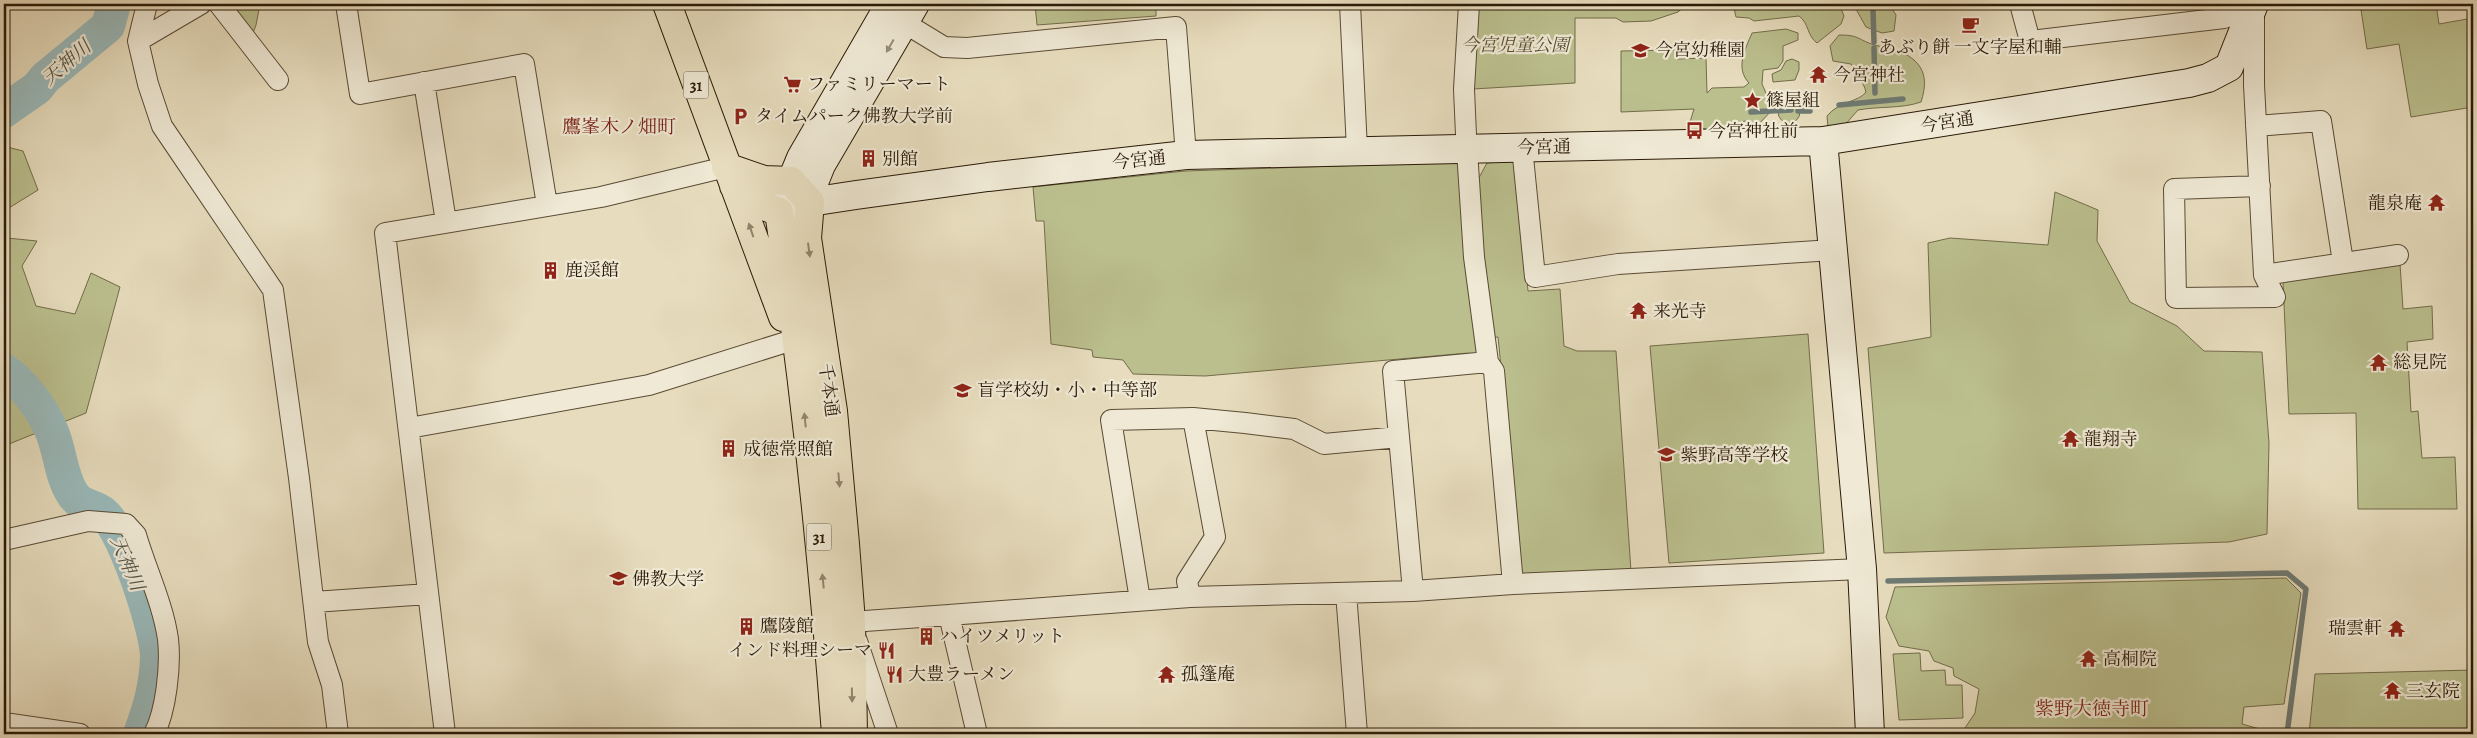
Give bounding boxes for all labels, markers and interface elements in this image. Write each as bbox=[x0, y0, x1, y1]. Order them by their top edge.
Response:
cafe icon: あぶり餅 一文字屋和輔 bbox=[1960, 14, 1980, 34]
water label: 天神川 bbox=[37, 33, 98, 91]
park label: 今宮児童公園 bbox=[1461, 33, 1572, 57]
place label: あぶり餅 一文字屋和輔 bbox=[1878, 35, 2062, 59]
place label: 今宮幼稚園 bbox=[1655, 38, 1745, 62]
one-way arrow bbox=[886, 39, 895, 53]
school or university icon: 今宮幼稚園 bbox=[1631, 40, 1651, 60]
place label: 今宮神社 bbox=[1833, 63, 1905, 87]
temple icon: 今宮神社 bbox=[1809, 65, 1829, 85]
road number: 31 bbox=[684, 72, 708, 98]
place label: ファミリーマート bbox=[807, 72, 951, 96]
supermarket icon: ファミリーマート bbox=[783, 74, 803, 94]
place label: 篠屋組 bbox=[1766, 88, 1820, 112]
place icon: 篠屋組 bbox=[1742, 90, 1762, 110]
place label: タイムパーク佛教大学前 bbox=[755, 104, 953, 128]
parking icon: タイムパーク佛教大学前 bbox=[731, 106, 751, 126]
street label: 今宮通 bbox=[1918, 106, 1976, 138]
district label: 鷹峯木ノ畑町 bbox=[562, 114, 676, 140]
place label: 今宮神社前 bbox=[1708, 119, 1798, 143]
bus stop icon: 今宮神社前 bbox=[1684, 121, 1704, 141]
street label: 今宮通 bbox=[1517, 135, 1571, 159]
street label: 今宮通 bbox=[1111, 145, 1167, 175]
place label: 別館 bbox=[882, 147, 918, 171]
building icon: 別館 bbox=[858, 149, 878, 169]
place label: 龍泉庵 bbox=[2368, 191, 2422, 215]
temple icon: 龍泉庵 bbox=[2426, 193, 2446, 213]
one-way arrow bbox=[747, 222, 755, 237]
one-way arrow bbox=[805, 242, 813, 258]
place label: 鹿渓館 bbox=[565, 258, 619, 282]
building icon: 鹿渓館 bbox=[541, 260, 561, 280]
place label: 来光寺 bbox=[1653, 299, 1707, 323]
temple icon: 来光寺 bbox=[1629, 301, 1649, 321]
place label: 総見院 bbox=[2393, 350, 2447, 374]
temple icon: 総見院 bbox=[2369, 352, 2389, 372]
street label: 千本通 bbox=[813, 362, 845, 418]
place label: 盲学校幼・小・中等部 bbox=[977, 378, 1157, 402]
school or university icon: 盲学校幼・小・中等部 bbox=[953, 380, 973, 400]
one-way arrow bbox=[801, 411, 809, 427]
place label: 龍翔寺 bbox=[2084, 427, 2138, 451]
temple icon: 龍翔寺 bbox=[2060, 429, 2080, 449]
place label: 成徳常照館 bbox=[743, 437, 833, 461]
building icon: 成徳常照館 bbox=[719, 439, 739, 459]
place label: 紫野高等学校 bbox=[1680, 443, 1788, 467]
school or university icon: 紫野高等学校 bbox=[1656, 445, 1676, 465]
one-way arrow bbox=[835, 473, 843, 489]
road number: 31 bbox=[806, 524, 832, 550]
water label: 天神川 bbox=[104, 532, 151, 597]
place label: 佛教大学 bbox=[632, 567, 704, 591]
school or university icon: 佛教大学 bbox=[608, 569, 628, 589]
one-way arrow bbox=[819, 573, 827, 589]
place label: 鷹陵館 bbox=[760, 614, 814, 638]
building icon: 鷹陵館 bbox=[736, 616, 756, 636]
place label: 瑞雲軒 bbox=[2328, 616, 2382, 640]
temple icon: 瑞雲軒 bbox=[2386, 618, 2406, 638]
place label: ハイツメリット bbox=[940, 624, 1065, 648]
building icon: ハイツメリット bbox=[916, 626, 936, 646]
place label: インド料理シーマ bbox=[728, 638, 872, 662]
restaurant icon: インド料理シーマ bbox=[876, 640, 896, 660]
place label: 高桐院 bbox=[2103, 647, 2157, 671]
temple icon: 高桐院 bbox=[2079, 649, 2099, 669]
place label: 大豊ラーメン bbox=[908, 662, 1015, 686]
place label: 孤篷庵 bbox=[1181, 662, 1235, 686]
restaurant icon: 大豊ラーメン bbox=[884, 664, 904, 684]
temple icon: 孤篷庵 bbox=[1157, 664, 1177, 684]
place label: 三玄院 bbox=[2406, 679, 2460, 703]
temple icon: 三玄院 bbox=[2382, 681, 2402, 701]
one-way arrow bbox=[849, 687, 857, 703]
district label: 紫野大徳寺町 bbox=[2035, 696, 2149, 722]

